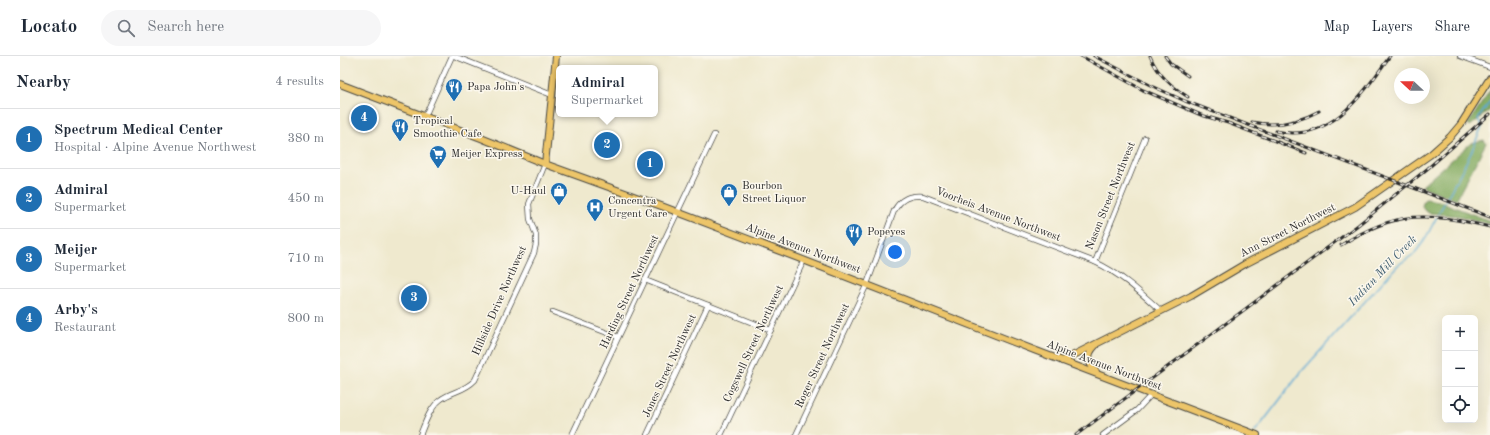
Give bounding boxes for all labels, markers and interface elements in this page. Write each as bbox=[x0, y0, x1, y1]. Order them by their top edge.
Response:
search box bbox=[101, 10, 381, 46]
icon: search bbox=[115, 17, 137, 39]
text: Locato bbox=[20, 18, 77, 37]
text: Search here bbox=[147, 20, 224, 35]
text: Map bbox=[1324, 20, 1350, 34]
text: Layers bbox=[1372, 20, 1413, 34]
text: Share bbox=[1435, 20, 1470, 34]
popup bbox=[556, 65, 658, 117]
north arrow bbox=[1394, 68, 1430, 104]
text: Nearby bbox=[16, 74, 71, 91]
text: 4 results bbox=[275, 75, 324, 88]
text: Admiral bbox=[571, 76, 625, 91]
restaurant icon: Papa John's bbox=[444, 77, 464, 102]
place label: Papa John's bbox=[467, 82, 525, 93]
text: Supermarket bbox=[571, 94, 643, 107]
pin: 4 bbox=[351, 103, 377, 133]
place label: Tropical Smoothie Cafe bbox=[413, 116, 482, 140]
restaurant icon: Tropical Smoothie Cafe bbox=[390, 117, 410, 142]
text: Spectrum Medical Center bbox=[54, 123, 223, 138]
pin: 2 bbox=[594, 130, 620, 160]
text: 1 bbox=[25, 132, 33, 145]
text: 380 m bbox=[287, 132, 324, 145]
street label: Nason Street Northwest bbox=[1084, 140, 1138, 252]
text: Hospital · Alpine Avenue Northwest bbox=[54, 141, 256, 154]
supermarket icon: Meijer Express bbox=[428, 144, 448, 169]
place label: Meijer Express bbox=[451, 149, 523, 160]
pin: 1 bbox=[637, 149, 663, 179]
shop icon: U-Haul bbox=[549, 181, 569, 206]
place label: Bourbon Street Liquor bbox=[742, 181, 806, 205]
shop icon: Bourbon Street Liquor bbox=[719, 182, 739, 207]
text: Admiral bbox=[54, 183, 108, 198]
place label: U-Haul bbox=[510, 186, 546, 197]
street label: Voorheis Avenue Northwest bbox=[934, 186, 1062, 244]
text: 2 bbox=[25, 192, 33, 205]
text: 450 m bbox=[287, 192, 324, 205]
place label: Concentra Urgent Care bbox=[608, 196, 667, 220]
hospital icon: Concentra Urgent Care bbox=[585, 197, 605, 222]
text: Supermarket bbox=[54, 201, 126, 214]
street label: Ann Street Northwest bbox=[1238, 202, 1338, 260]
street label: Alpine Avenue Northwest bbox=[744, 222, 862, 276]
restaurant icon: Popeyes bbox=[844, 222, 864, 247]
place label: Popeyes bbox=[867, 227, 905, 238]
street label: Harding Street Northwest bbox=[599, 233, 661, 351]
water label: Indian Mill Creek bbox=[1346, 233, 1420, 309]
your location bbox=[885, 242, 905, 262]
text: Meijer bbox=[54, 243, 97, 258]
street label: Hillside Drive Northwest bbox=[471, 244, 529, 357]
text: 3 bbox=[25, 252, 33, 265]
text: 710 m bbox=[287, 252, 324, 265]
text: Supermarket bbox=[54, 261, 126, 274]
pin: 3 bbox=[401, 283, 427, 313]
street label: Cogswell Street Northwest bbox=[722, 284, 786, 404]
street label: Roger Street Northwest bbox=[794, 302, 852, 410]
text: Arby's bbox=[54, 303, 98, 318]
text: 4 bbox=[25, 312, 33, 325]
text: 800 m bbox=[287, 312, 324, 325]
street label: Jones Street Northwest bbox=[641, 313, 699, 419]
map controls bbox=[1442, 315, 1478, 423]
button: + bbox=[1442, 315, 1478, 351]
text: Restaurant bbox=[54, 321, 116, 334]
street label: Alpine Avenue Northwest bbox=[1045, 339, 1163, 393]
button: − bbox=[1442, 351, 1478, 387]
button: locate bbox=[1442, 387, 1478, 423]

